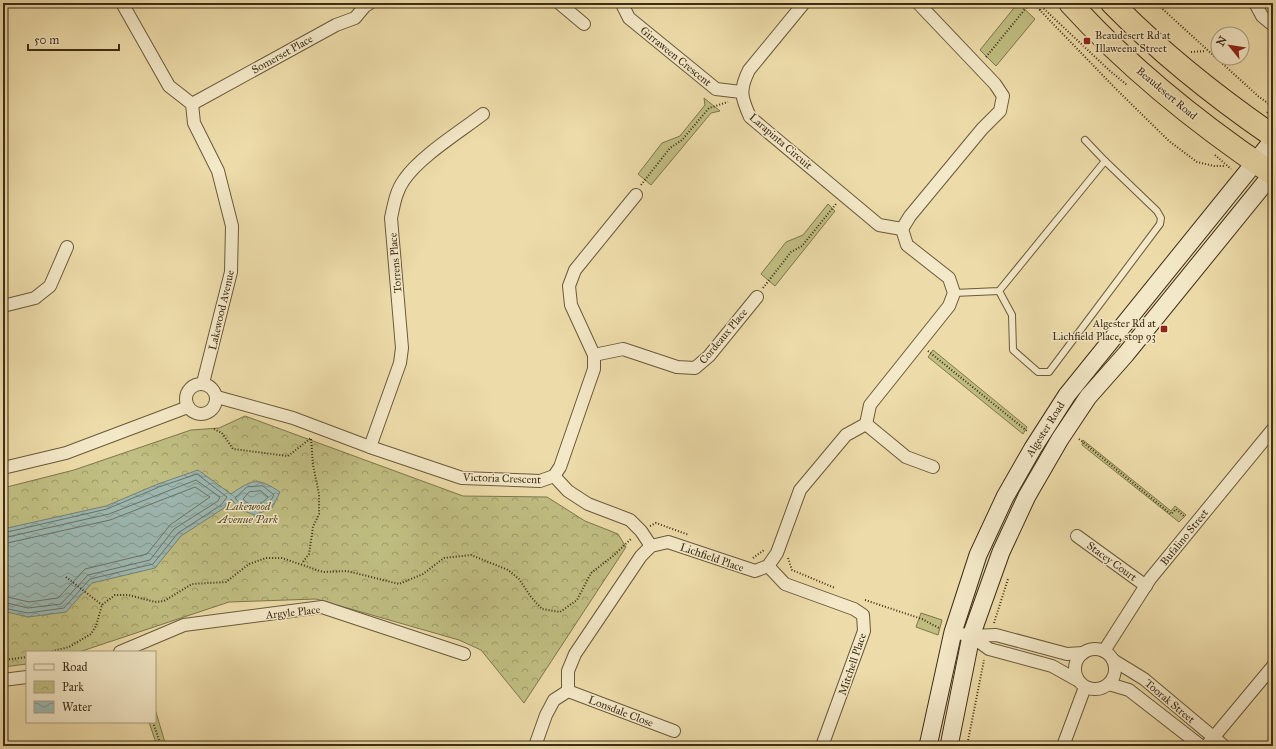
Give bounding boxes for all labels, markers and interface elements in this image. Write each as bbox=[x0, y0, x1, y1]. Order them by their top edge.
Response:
street label: Girraween Crescent bbox=[638, 24, 714, 89]
scale bar bbox=[28, 26, 119, 52]
north arrow bbox=[1210, 26, 1250, 66]
place label: Beaudesert Rd at Illaweena Street bbox=[1095, 29, 1171, 55]
street label: Somerset Place bbox=[249, 32, 315, 77]
text: 50 m bbox=[34, 33, 59, 47]
text: N bbox=[1214, 33, 1230, 49]
marker: Beaudesert Rd at Illaweena Street bbox=[1082, 36, 1092, 46]
street label: Beaudesert Road bbox=[1134, 64, 1200, 123]
street label: Larapinta Circuit bbox=[747, 111, 815, 172]
street label: Torrens Place bbox=[386, 232, 405, 294]
street label: Lakewood Avenue bbox=[206, 268, 237, 351]
street label: Cordeaux Place bbox=[696, 306, 751, 367]
place label: Algester Rd at Lichfield Place, stop 93 bbox=[1052, 317, 1156, 343]
marker: Algester Rd at Lichfield Place, stop 93 bbox=[1159, 324, 1169, 334]
street label: Algester Road bbox=[1023, 399, 1068, 460]
street label: Victoria Crescent bbox=[462, 471, 541, 486]
park label: Lakewood Avenue Park bbox=[217, 500, 278, 526]
street label: Bufalino Street bbox=[1158, 506, 1211, 568]
street label: Stacey Court bbox=[1084, 539, 1139, 584]
street label: Lichfield Place bbox=[678, 540, 746, 575]
street label: Argyle Place bbox=[264, 603, 321, 622]
street label: Mitchell Place bbox=[836, 631, 869, 697]
legend bbox=[26, 651, 156, 723]
text: Road bbox=[62, 660, 88, 674]
street label: Toorak Street bbox=[1142, 677, 1197, 726]
text: Park bbox=[62, 680, 84, 694]
street label: Lonsdale Close bbox=[587, 693, 655, 730]
text: Water bbox=[62, 700, 92, 714]

